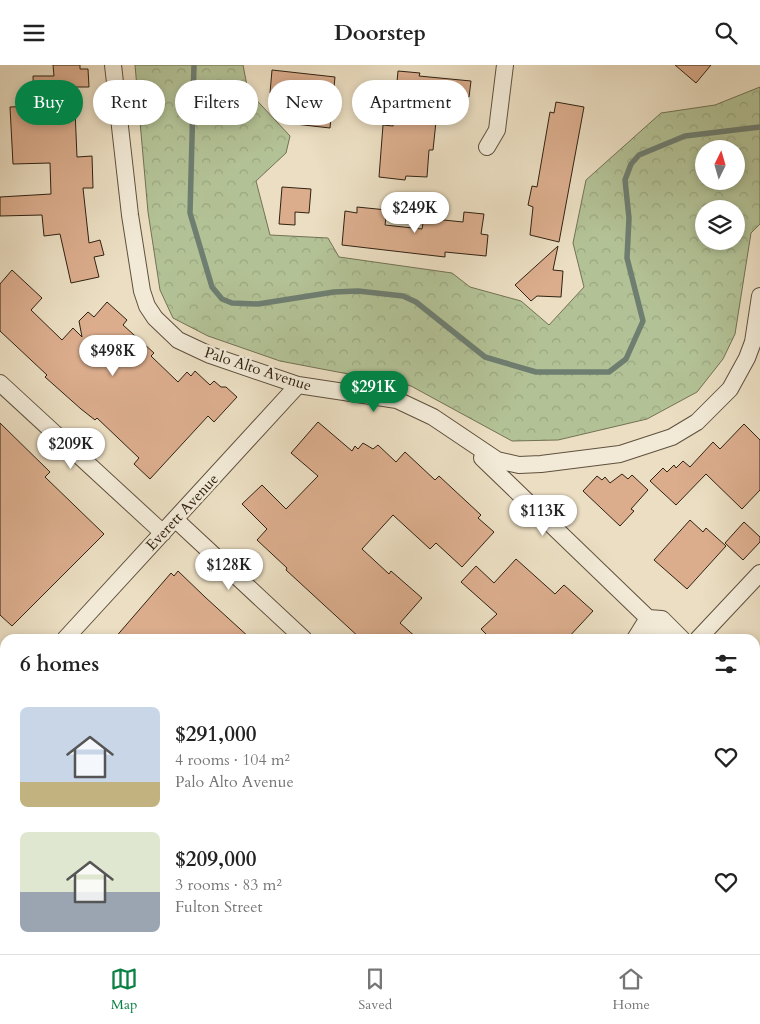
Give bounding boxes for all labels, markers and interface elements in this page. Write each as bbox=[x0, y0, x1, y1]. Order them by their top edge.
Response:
text: Doorstep bbox=[334, 18, 426, 48]
icon: menu bbox=[20, 19, 48, 47]
icon: search bbox=[712, 19, 740, 47]
chip: Buy bbox=[15, 80, 83, 125]
chip: Rent bbox=[93, 80, 165, 125]
chip: Filters bbox=[175, 80, 258, 125]
chip: New bbox=[268, 80, 342, 125]
chip: Apartment bbox=[352, 80, 469, 125]
north arrow bbox=[695, 140, 745, 190]
map controls bbox=[695, 140, 745, 250]
pin: $249K bbox=[380, 191, 450, 234]
text: $249K bbox=[392, 197, 438, 219]
button: layers bbox=[695, 200, 745, 250]
pin: $498K bbox=[78, 335, 148, 377]
text: $498K bbox=[90, 340, 136, 362]
street label: Palo Alto Avenue bbox=[202, 342, 314, 396]
pin: $291K bbox=[339, 371, 409, 413]
text: $291K bbox=[351, 376, 397, 398]
pin: $209K bbox=[36, 427, 106, 470]
text: $209K bbox=[48, 433, 94, 455]
street label: Everett Avenue bbox=[141, 469, 223, 555]
pin: $113K bbox=[508, 495, 578, 537]
text: $113K bbox=[520, 500, 566, 522]
pin: $128K bbox=[194, 549, 264, 591]
text: $128K bbox=[206, 554, 252, 576]
text: 6 homes bbox=[20, 650, 99, 679]
icon: filters bbox=[712, 650, 740, 678]
text: $291,000 bbox=[175, 720, 256, 749]
icon: home bbox=[60, 727, 120, 787]
icon: heart bbox=[712, 743, 740, 771]
text: 4 rooms · 104 m² bbox=[175, 749, 290, 771]
text: Palo Alto Avenue bbox=[175, 771, 294, 793]
text: $209,000 bbox=[175, 845, 256, 874]
icon: home bbox=[60, 852, 120, 912]
icon: heart bbox=[712, 868, 740, 896]
text: 3 rooms · 83 m² bbox=[175, 874, 282, 896]
text: Fulton Street bbox=[175, 896, 263, 918]
tab: Map bbox=[110, 965, 138, 1014]
tab: Saved bbox=[358, 965, 392, 1014]
tab: Home bbox=[612, 965, 650, 1014]

